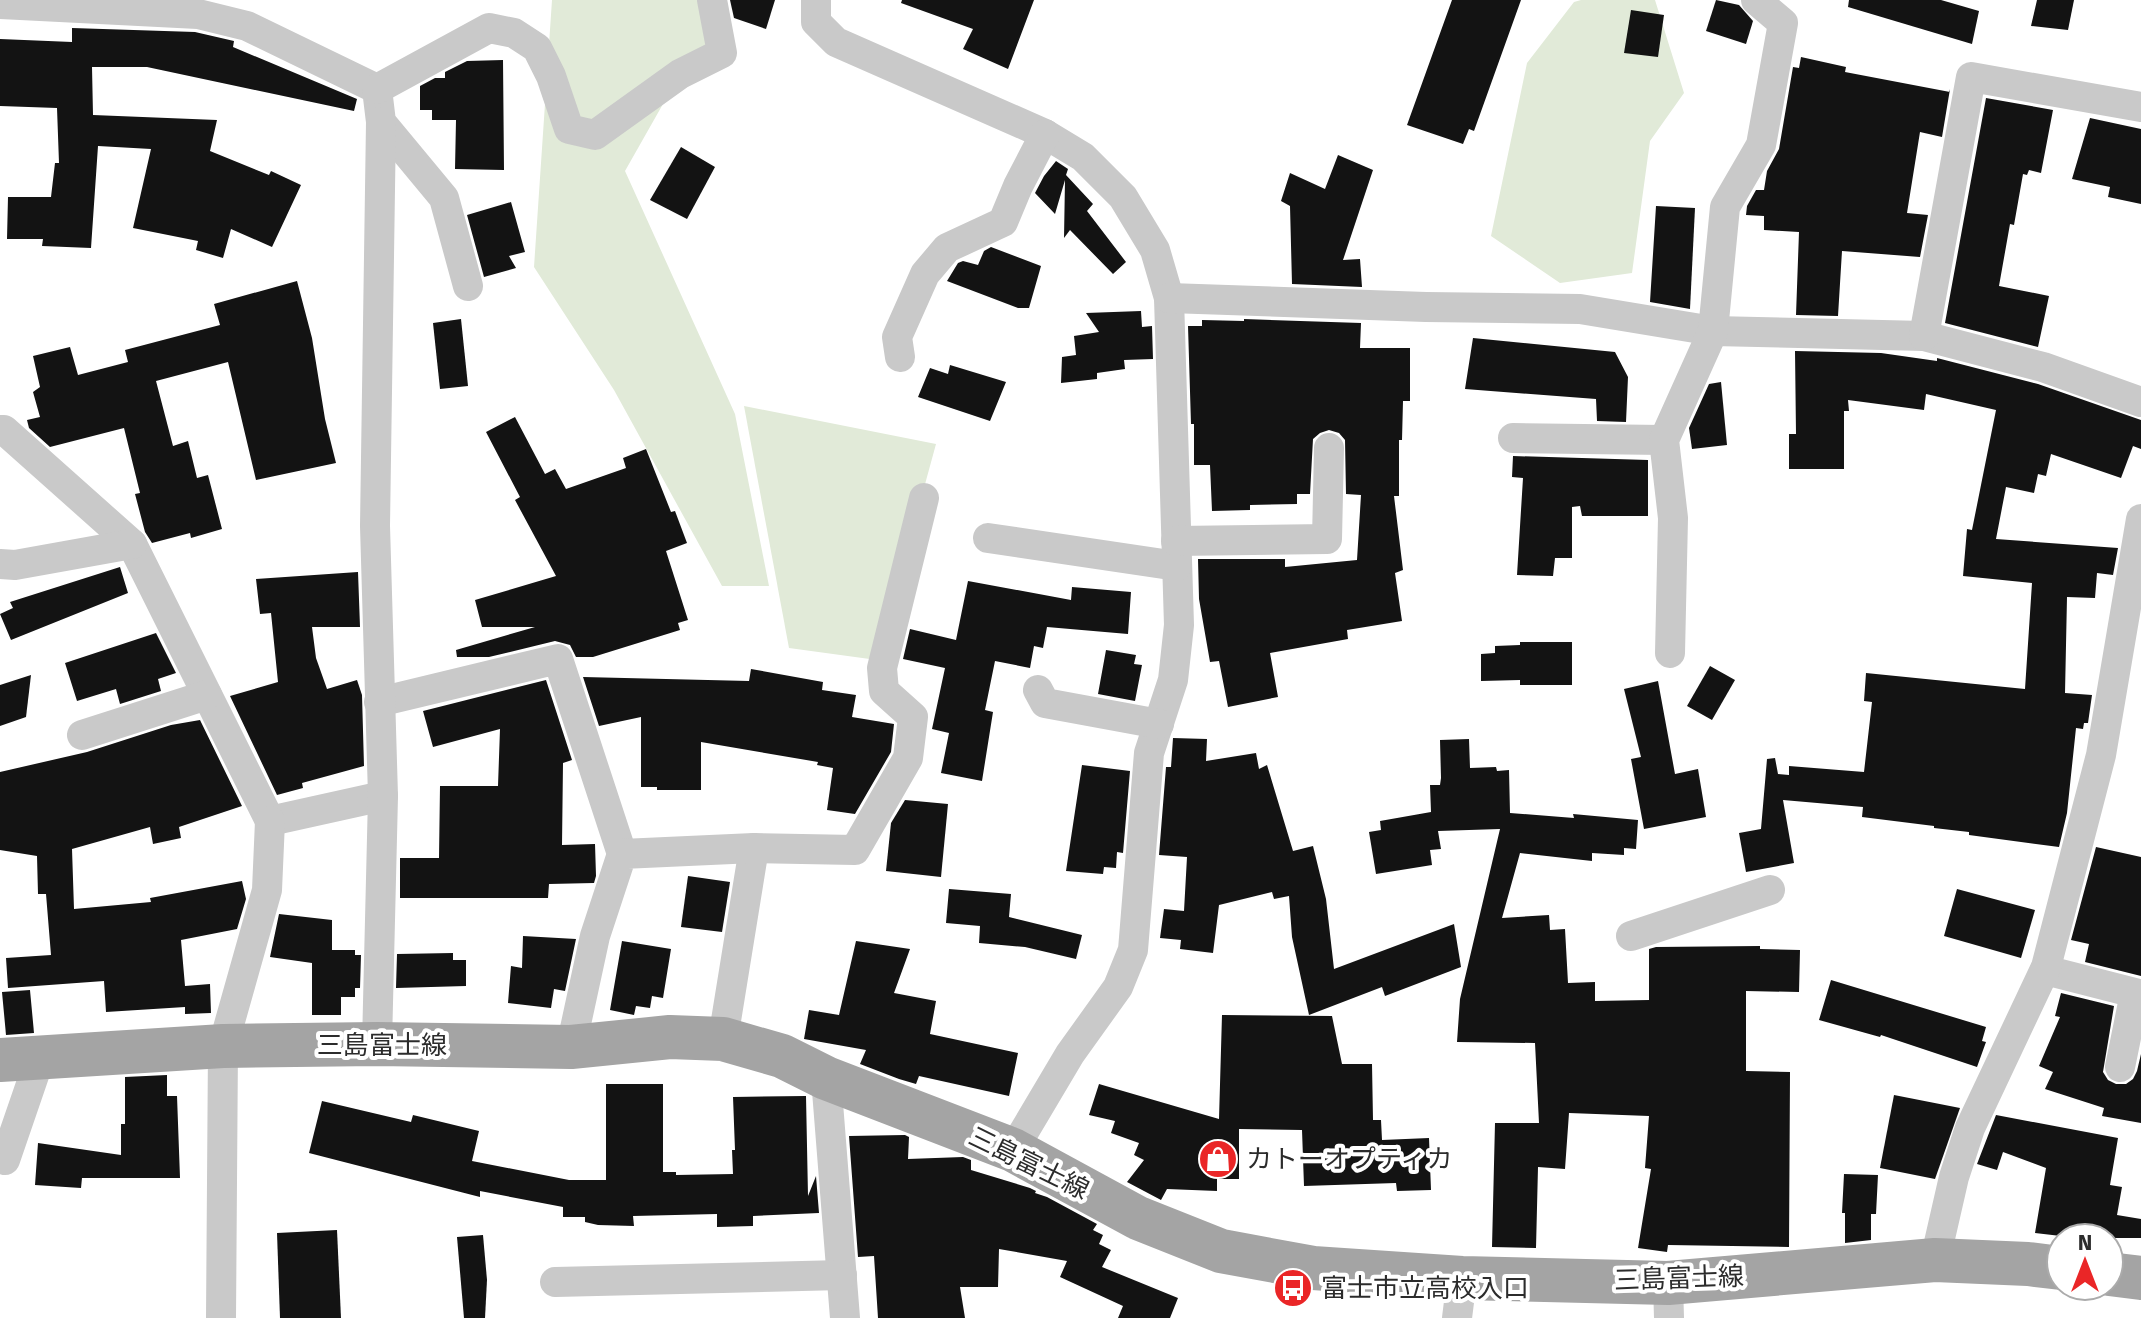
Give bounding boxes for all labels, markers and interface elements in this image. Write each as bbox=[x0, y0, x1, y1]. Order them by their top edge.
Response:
street label: 三島富士線 bbox=[317, 1030, 447, 1061]
street label: 三島富士線 bbox=[964, 1121, 1094, 1206]
shop icon: カトーオプティカ bbox=[1197, 1138, 1239, 1180]
place label: カトーオプティカ bbox=[1246, 1144, 1452, 1175]
north arrow bbox=[2045, 1222, 2125, 1302]
text: N bbox=[2078, 1229, 2092, 1256]
street label: 三島富士線 bbox=[1614, 1261, 1745, 1296]
bus stop icon: 富士市立高校入口 bbox=[1272, 1267, 1314, 1309]
place label: 富士市立高校入口 bbox=[1321, 1273, 1529, 1304]

